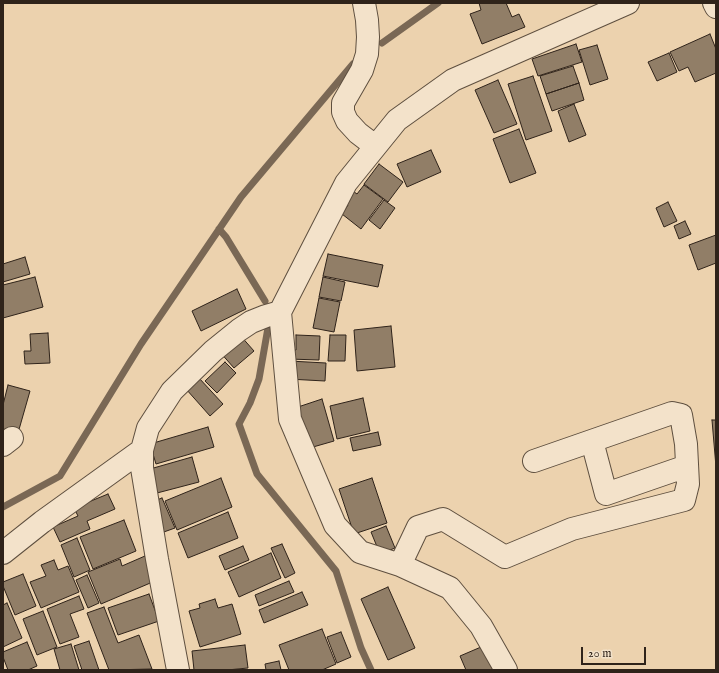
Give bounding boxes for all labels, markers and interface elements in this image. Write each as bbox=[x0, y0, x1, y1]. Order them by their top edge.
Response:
scale bar bbox=[583, 639, 648, 665]
text: 20 m bbox=[588, 646, 611, 661]

